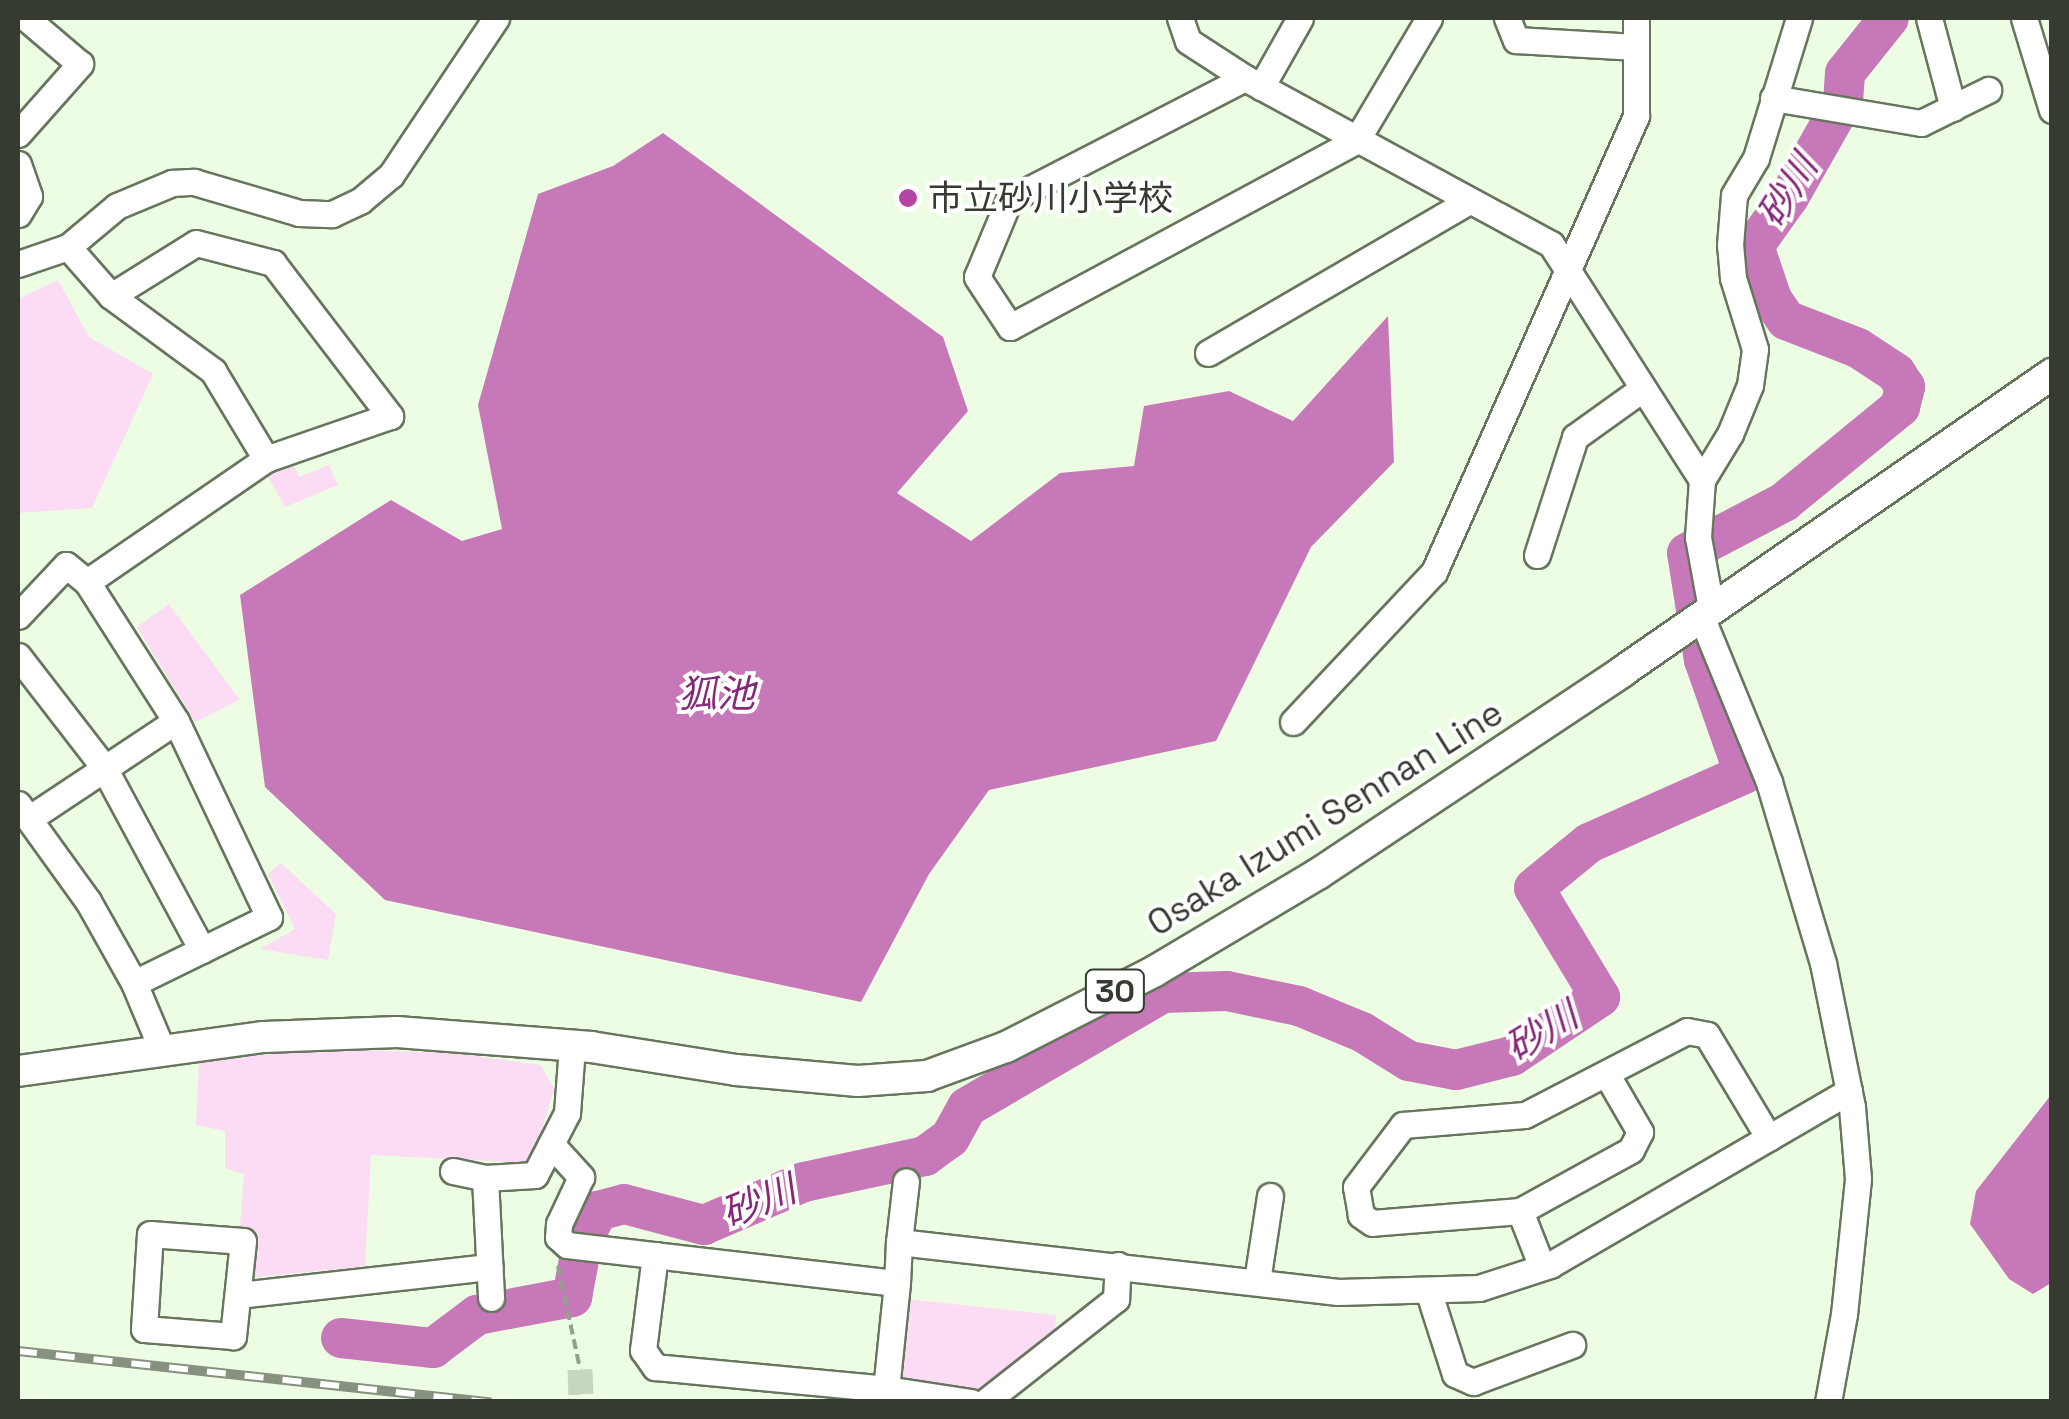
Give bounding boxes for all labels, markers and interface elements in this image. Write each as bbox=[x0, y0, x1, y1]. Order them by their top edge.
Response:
water label: 砂川 bbox=[1749, 147, 1827, 235]
place label: 市立砂川小学校 bbox=[928, 177, 1173, 219]
marker: 市立砂川小学校 bbox=[897, 187, 919, 209]
water label: 狐池 bbox=[679, 672, 755, 718]
street label: Osaka Izumi Sennan Line bbox=[1140, 691, 1510, 945]
road number: 30 bbox=[1082, 964, 1148, 1018]
water label: 砂川 bbox=[1498, 993, 1586, 1071]
water label: 砂川 bbox=[715, 1167, 803, 1237]

